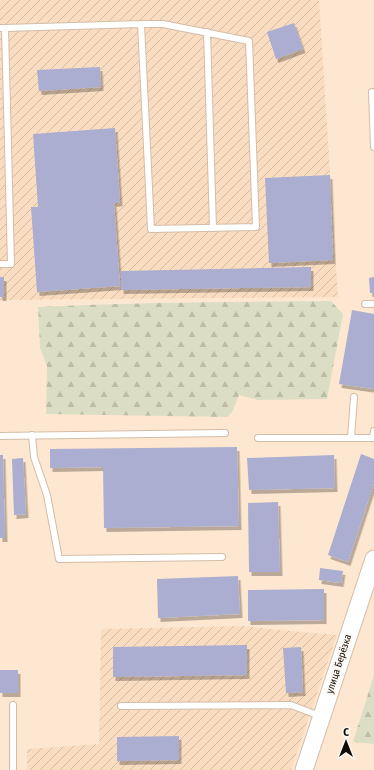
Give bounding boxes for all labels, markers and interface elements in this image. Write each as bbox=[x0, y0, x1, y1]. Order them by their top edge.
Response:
street label: улица Берёзка bbox=[324, 633, 354, 695]
north arrow bbox=[326, 722, 366, 762]
text: С bbox=[343, 726, 349, 739]

